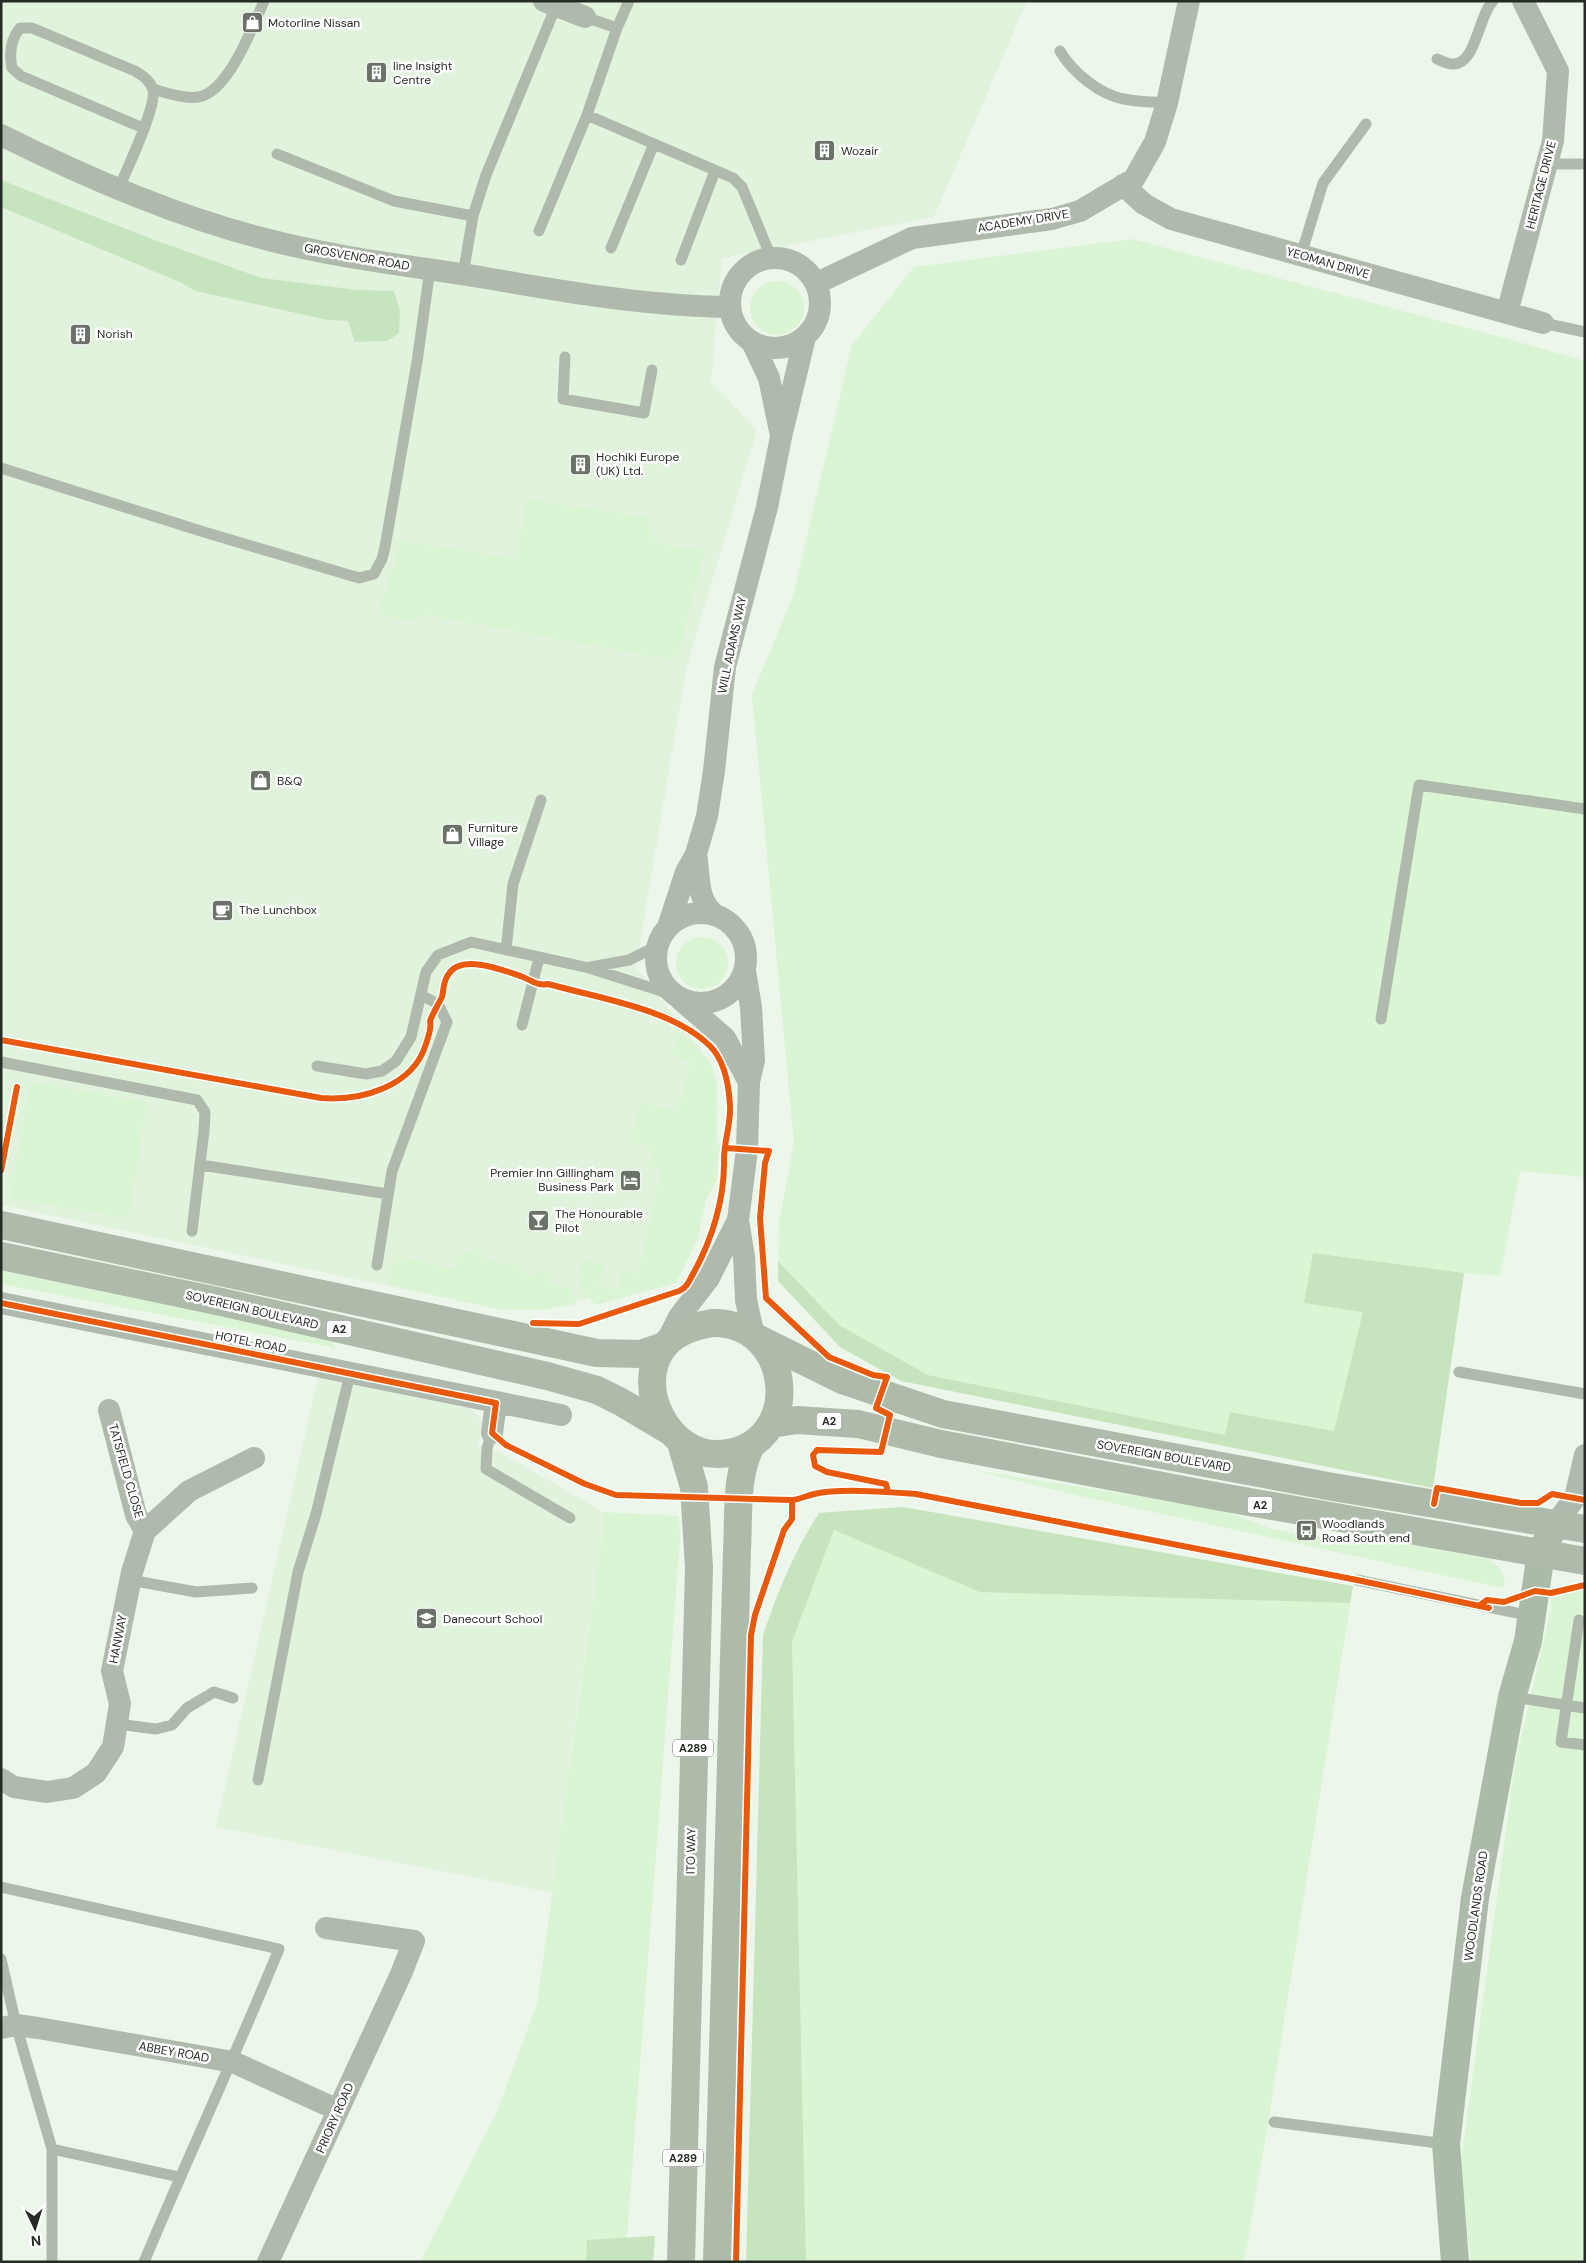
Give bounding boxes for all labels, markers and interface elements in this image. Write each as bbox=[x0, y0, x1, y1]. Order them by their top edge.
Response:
shop icon: Motorline Nissan bbox=[240, 11, 264, 35]
place label: Motorline Nissan bbox=[268, 15, 360, 31]
place label: line Insight Centre bbox=[393, 58, 453, 88]
building icon: line Insight Centre bbox=[365, 61, 389, 85]
building icon: Wozair bbox=[813, 139, 837, 163]
street label: HERITAGE DRIVE bbox=[1522, 139, 1560, 231]
place label: Wozair bbox=[841, 143, 879, 159]
street label: ACADEMY DRIVE bbox=[976, 206, 1070, 236]
street label: GROSVENOR ROAD bbox=[303, 240, 411, 274]
street label: YEOMAN DRIVE bbox=[1285, 244, 1372, 283]
building icon: Norish bbox=[69, 322, 93, 346]
place label: Norish bbox=[97, 326, 133, 342]
place label: Hochiki Europe (UK) Ltd. bbox=[596, 449, 680, 479]
building icon: Hochiki Europe (UK) Ltd. bbox=[568, 452, 592, 476]
street label: WILL ADAMS WAY bbox=[714, 595, 750, 695]
shop icon: B&Q bbox=[249, 769, 273, 793]
place label: B&Q bbox=[277, 773, 302, 789]
place label: Furniture Village bbox=[468, 820, 518, 850]
shop icon: Furniture Village bbox=[440, 823, 464, 847]
cafe icon: The Lunchbox bbox=[211, 898, 235, 922]
place label: The Lunchbox bbox=[239, 902, 317, 918]
place label: Premier Inn Gillingham Business Park bbox=[490, 1165, 614, 1195]
hotel icon: Premier Inn Gillingham Business Park bbox=[618, 1168, 642, 1192]
place label: The Honourable Pilot bbox=[555, 1206, 643, 1236]
bar icon: The Honourable Pilot bbox=[527, 1209, 551, 1233]
street label: SOVEREIGN BOULEVARD bbox=[184, 1287, 320, 1333]
road number: A2 bbox=[326, 1320, 352, 1338]
street label: HOTEL ROAD bbox=[214, 1327, 288, 1357]
road number: A2 bbox=[816, 1412, 842, 1430]
street label: TATSFIELD CLOSE bbox=[105, 1422, 147, 1520]
street label: SOVEREIGN BOULEVARD bbox=[1096, 1436, 1232, 1476]
road number: A2 bbox=[1248, 1496, 1272, 1514]
place label: Woodlands Road South end bbox=[1322, 1516, 1410, 1546]
bus stop icon: Woodlands Road South end bbox=[1294, 1519, 1318, 1543]
school or university icon: Danecourt School bbox=[415, 1607, 439, 1631]
place label: Danecourt School bbox=[443, 1611, 542, 1627]
street label: HANWAY bbox=[105, 1613, 131, 1665]
road number: A289 bbox=[673, 1740, 713, 1756]
street label: ITO WAY bbox=[683, 1828, 699, 1874]
street label: WOODLANDS ROAD bbox=[1460, 1850, 1492, 1962]
street label: ABBEY ROAD bbox=[137, 2038, 211, 2066]
street label: PRIORY ROAD bbox=[312, 2080, 358, 2156]
road number: A289 bbox=[663, 2150, 703, 2166]
north arrow bbox=[10, 2203, 60, 2253]
text: N bbox=[30, 2232, 42, 2250]

